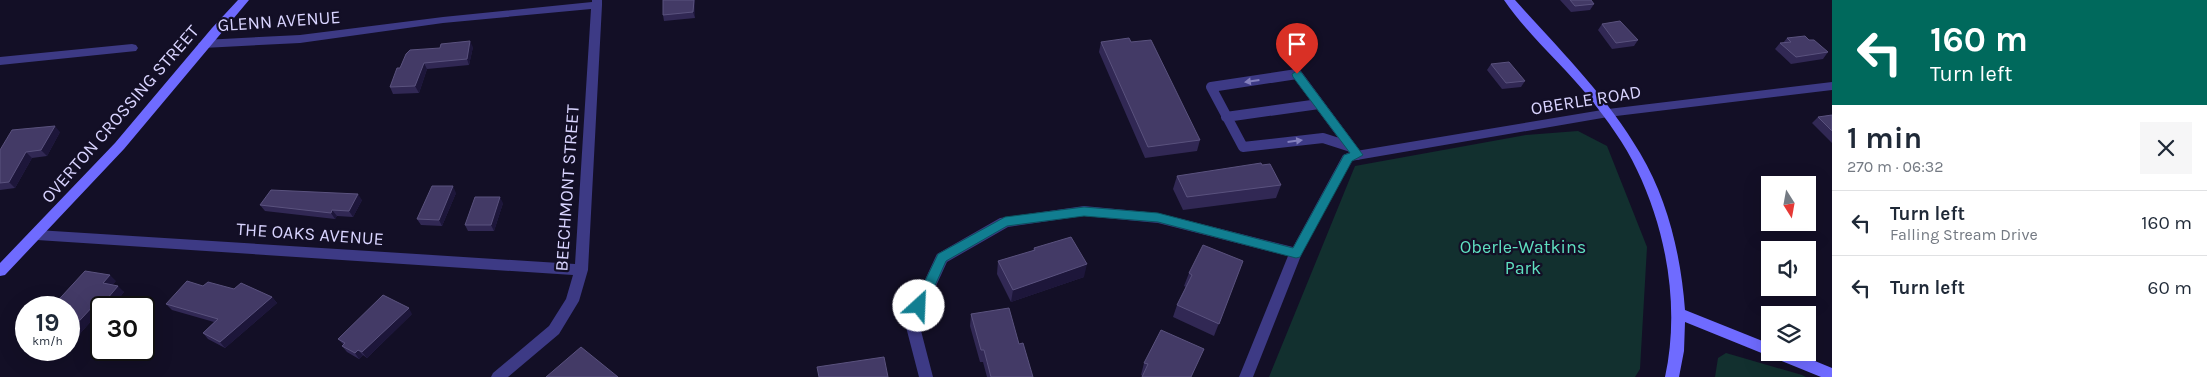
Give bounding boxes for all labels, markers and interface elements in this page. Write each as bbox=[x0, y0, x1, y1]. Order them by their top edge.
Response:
street label: GLENN AVENUE bbox=[217, 6, 341, 36]
text: 160 m bbox=[1930, 19, 2028, 60]
street label: OVERTON CROSSING STREET bbox=[37, 20, 203, 208]
icon: left bbox=[1847, 20, 1912, 85]
pin bbox=[1276, 23, 1318, 74]
icon: arrive bbox=[1283, 30, 1311, 58]
text: Turn left bbox=[1930, 61, 2013, 87]
one-way arrow bbox=[1244, 77, 1260, 85]
street label: OBERLE ROAD bbox=[1529, 80, 1643, 120]
street label: BEECHMONT STREET bbox=[550, 104, 584, 272]
text: 1 min bbox=[1847, 120, 1922, 156]
button: close bbox=[2140, 122, 2192, 174]
one-way arrow bbox=[1287, 137, 1303, 145]
text: 270 m · 06:32 bbox=[1847, 157, 1944, 176]
north arrow bbox=[1761, 176, 1816, 231]
map controls bbox=[1761, 176, 1816, 361]
text: Turn left bbox=[1890, 203, 1965, 225]
icon: left bbox=[1847, 209, 1875, 237]
text: 160 m bbox=[2141, 212, 2192, 234]
street label: THE OAKS AVENUE bbox=[236, 218, 384, 250]
text: Falling Stream Drive bbox=[1890, 225, 2038, 244]
park label: Oberle-Watkins Park bbox=[1460, 236, 1586, 279]
button: sound bbox=[1761, 241, 1816, 296]
icon: left bbox=[1847, 274, 1875, 302]
text: Turn left bbox=[1890, 277, 1965, 299]
text: 60 m bbox=[2148, 277, 2192, 299]
position arrow bbox=[892, 279, 944, 331]
speed limit sign: 30 bbox=[90, 296, 155, 361]
button: layers bbox=[1761, 306, 1816, 361]
text: 19 bbox=[35, 308, 60, 337]
text: km/h bbox=[32, 334, 63, 348]

